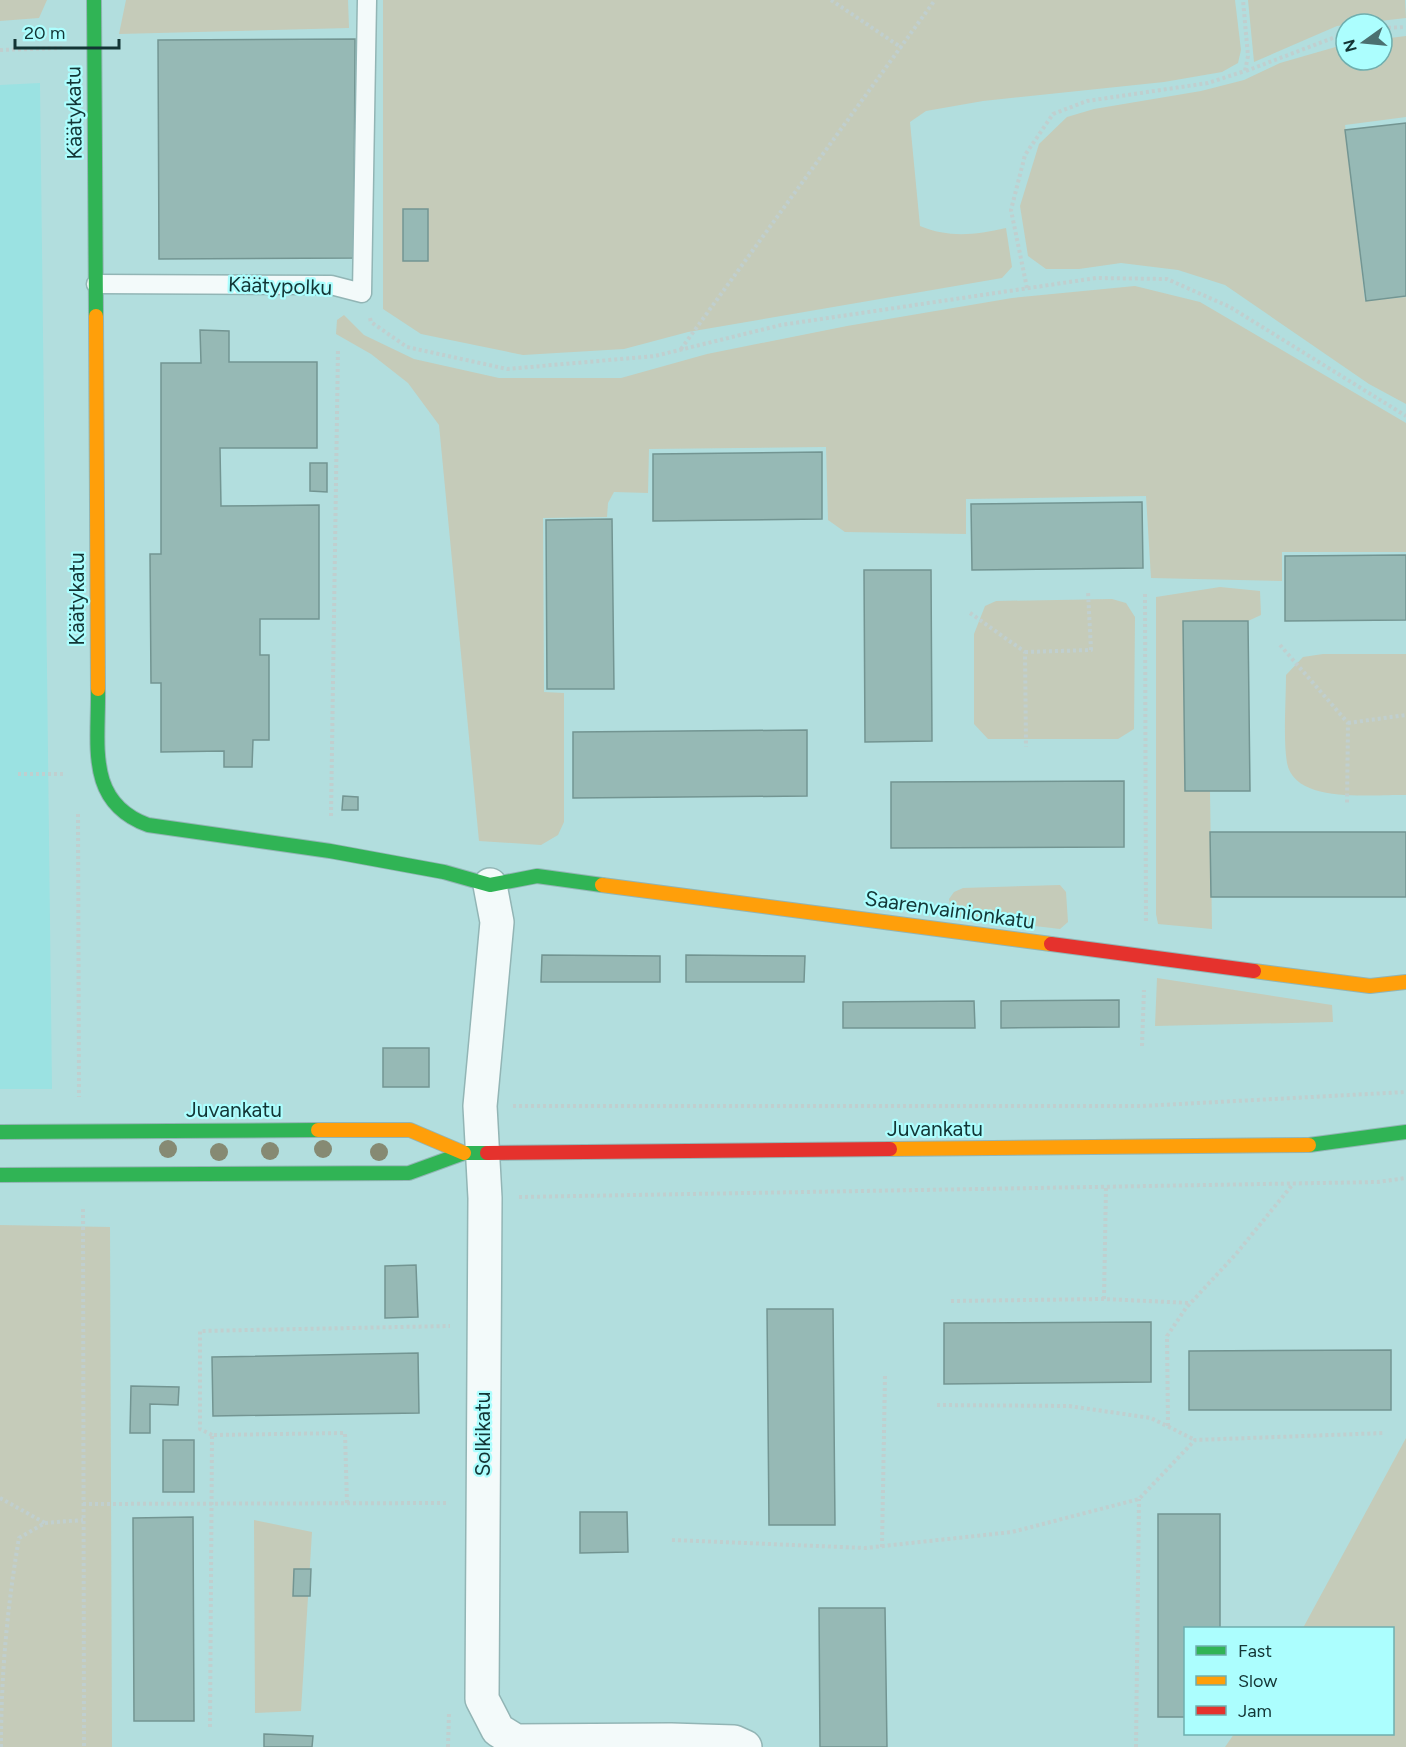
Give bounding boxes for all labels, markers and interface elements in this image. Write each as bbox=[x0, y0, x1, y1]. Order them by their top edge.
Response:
scale bar bbox=[15, 12, 118, 50]
north arrow bbox=[1334, 12, 1394, 72]
text: 20 m bbox=[24, 22, 65, 44]
text: N bbox=[1339, 37, 1361, 54]
street label: Käätykatu bbox=[60, 66, 87, 160]
street label: Käätypolku bbox=[227, 271, 333, 300]
street label: Käätykatu bbox=[64, 552, 89, 646]
street label: Saarenvainionkatu bbox=[863, 885, 1037, 934]
street label: Juvankatu bbox=[186, 1097, 282, 1122]
street label: Juvankatu bbox=[887, 1116, 983, 1141]
street label: Solkikatu bbox=[470, 1391, 495, 1477]
legend bbox=[1184, 1627, 1394, 1735]
text: Fast bbox=[1238, 1640, 1272, 1662]
text: Slow bbox=[1238, 1670, 1277, 1692]
text: Jam bbox=[1238, 1700, 1272, 1722]

